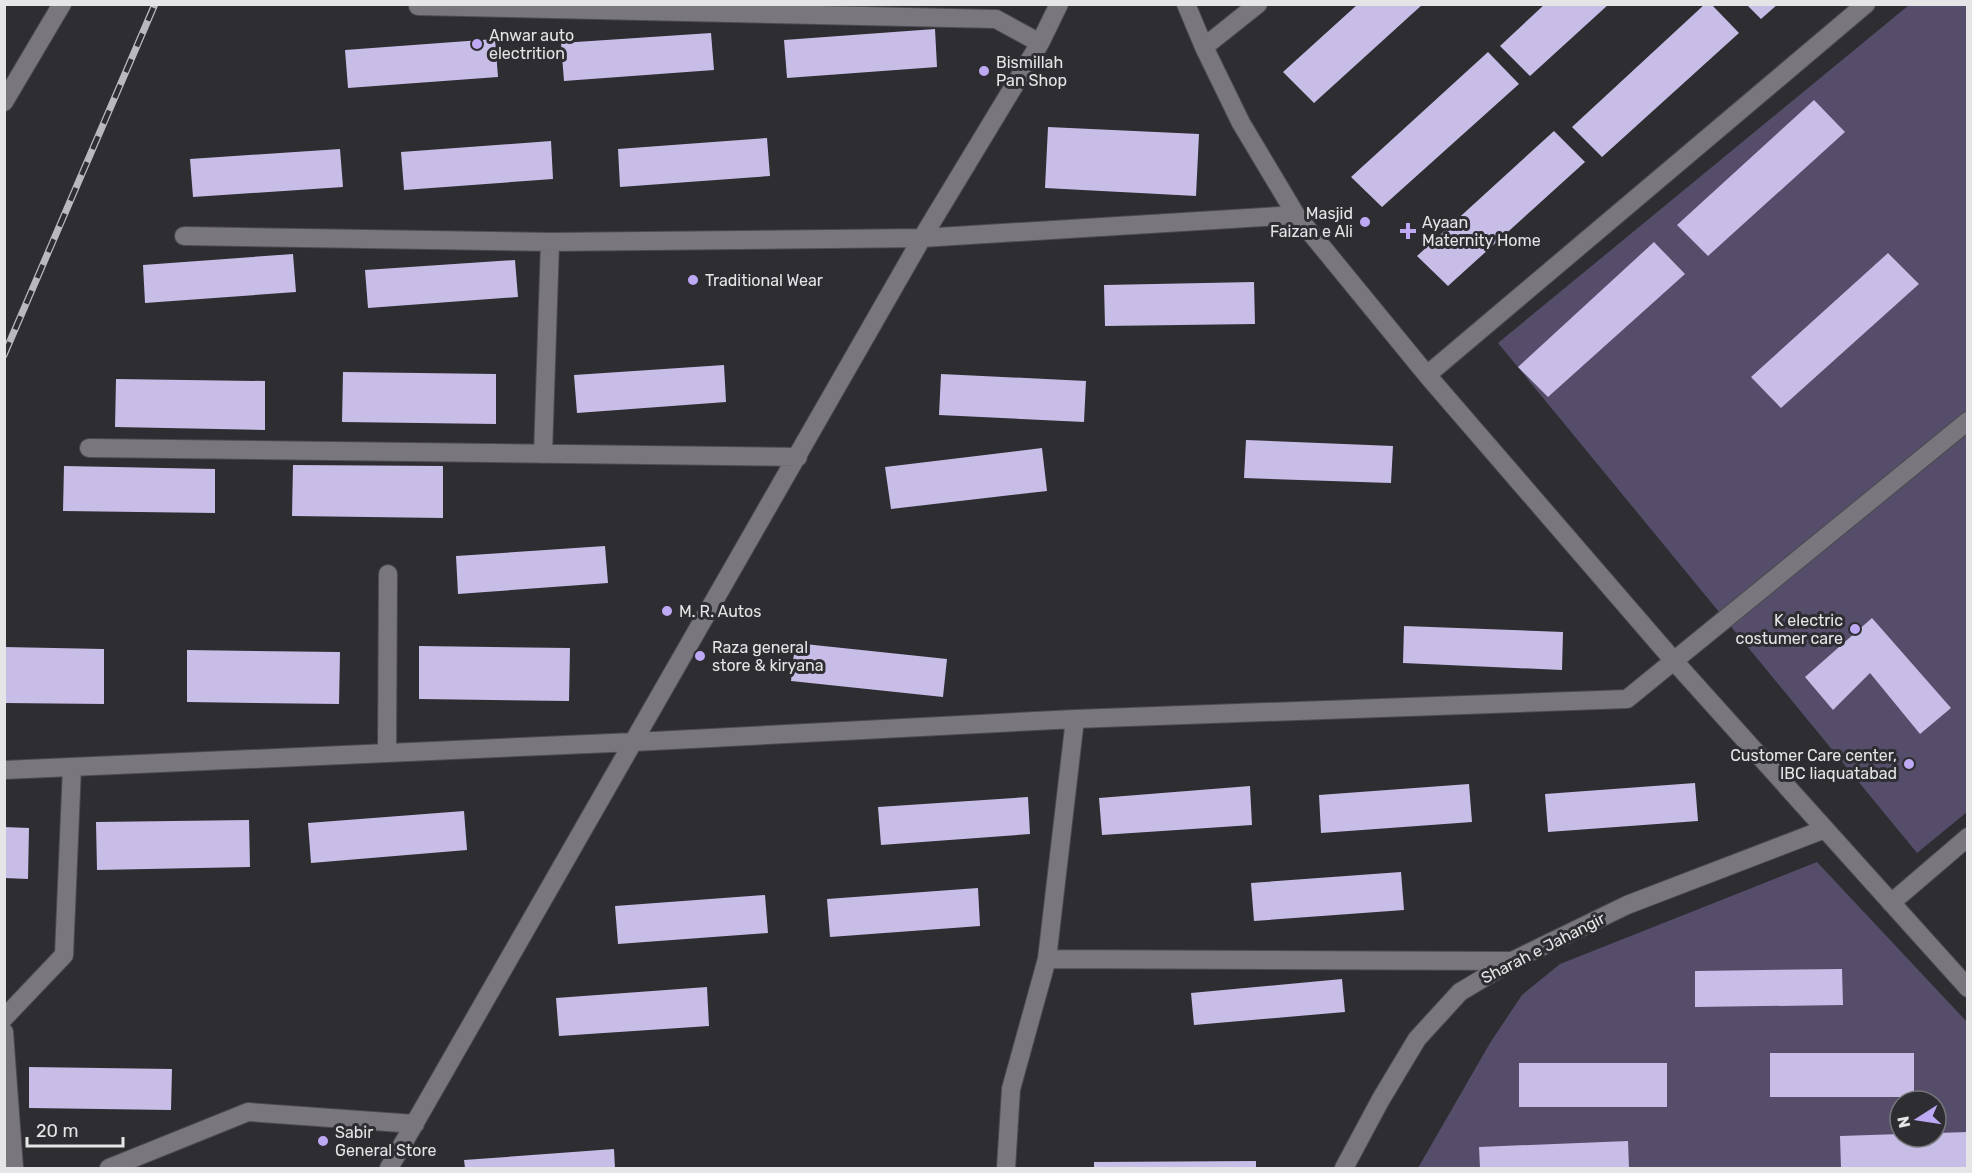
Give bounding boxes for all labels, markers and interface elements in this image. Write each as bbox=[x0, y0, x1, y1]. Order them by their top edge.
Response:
place label: Anwar auto electrition bbox=[489, 26, 574, 63]
marker: Anwar auto electrition bbox=[470, 37, 484, 51]
place label: Bismillah Pan Shop bbox=[996, 53, 1067, 90]
marker: Bismillah Pan Shop bbox=[977, 64, 991, 78]
place label: Masjid Faizan e Ali bbox=[1270, 204, 1353, 241]
place label: Ayaan Maternity Home bbox=[1422, 213, 1541, 250]
marker: Masjid Faizan e Ali bbox=[1358, 215, 1372, 229]
marker: Ayaan Maternity Home bbox=[1399, 222, 1417, 240]
place label: Traditional Wear bbox=[705, 271, 823, 290]
marker: Traditional Wear bbox=[686, 273, 700, 287]
place label: M. R. Autos bbox=[679, 602, 761, 621]
marker: M. R. Autos bbox=[660, 604, 674, 618]
place label: K electric costumer care bbox=[1736, 611, 1843, 648]
marker: K electric costumer care bbox=[1848, 622, 1862, 636]
place label: Raza general store & kiryana bbox=[712, 638, 824, 675]
marker: Raza general store & kiryana bbox=[693, 649, 707, 663]
place label: Customer Care center, IBC liaquatabad bbox=[1730, 746, 1897, 783]
marker: Customer Care center, IBC liaquatabad bbox=[1902, 757, 1916, 771]
street label: Sharah e Jahangir bbox=[1478, 909, 1608, 987]
north arrow bbox=[1888, 1089, 1948, 1149]
scale bar bbox=[27, 1110, 123, 1148]
text: N bbox=[1893, 1114, 1914, 1130]
text: 20 m bbox=[36, 1120, 78, 1142]
place label: Sabir General Store bbox=[335, 1123, 436, 1160]
marker: Sabir General Store bbox=[316, 1134, 330, 1148]

